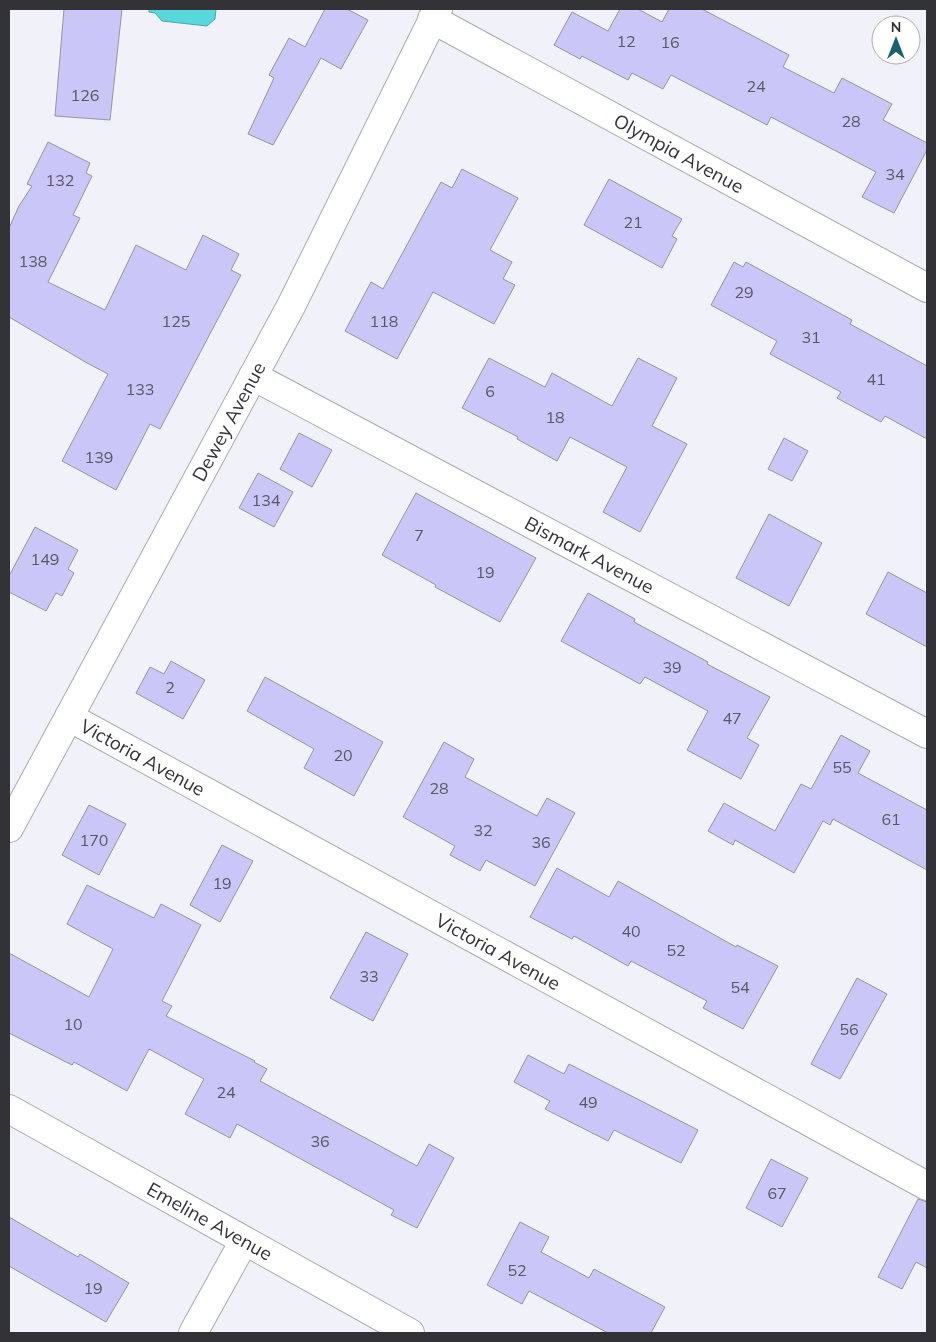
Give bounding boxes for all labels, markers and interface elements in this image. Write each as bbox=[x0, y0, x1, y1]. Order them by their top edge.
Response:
north arrow bbox=[871, 15, 921, 65]
text: N bbox=[891, 18, 901, 36]
house number: 12 bbox=[616, 31, 636, 51]
house number: 16 bbox=[660, 32, 680, 52]
house number: 24 bbox=[746, 76, 766, 96]
house number: 126 bbox=[71, 85, 99, 105]
street label: Olympia Avenue bbox=[610, 108, 748, 198]
house number: 28 bbox=[841, 111, 861, 131]
house number: 34 bbox=[885, 164, 905, 184]
house number: 132 bbox=[46, 170, 74, 190]
house number: 21 bbox=[623, 212, 643, 232]
house number: 138 bbox=[19, 251, 47, 271]
house number: 29 bbox=[734, 282, 754, 302]
house number: 125 bbox=[162, 311, 190, 331]
house number: 118 bbox=[370, 311, 398, 331]
house number: 31 bbox=[801, 327, 821, 347]
street label: Dewey Avenue bbox=[187, 358, 271, 485]
house number: 41 bbox=[866, 369, 886, 389]
house number: 133 bbox=[126, 379, 154, 399]
house number: 6 bbox=[485, 381, 495, 401]
house number: 18 bbox=[545, 407, 565, 427]
house number: 139 bbox=[85, 447, 113, 467]
house number: 134 bbox=[252, 490, 281, 510]
street label: Bismark Avenue bbox=[521, 511, 658, 599]
house number: 7 bbox=[414, 525, 424, 545]
house number: 149 bbox=[31, 549, 59, 569]
house number: 19 bbox=[475, 562, 495, 582]
house number: 39 bbox=[662, 657, 682, 677]
house number: 2 bbox=[165, 677, 175, 697]
house number: 47 bbox=[722, 708, 742, 728]
street label: Victoria Avenue bbox=[76, 714, 209, 801]
house number: 20 bbox=[333, 745, 353, 765]
house number: 55 bbox=[832, 757, 852, 777]
house number: 28 bbox=[429, 778, 449, 798]
house number: 61 bbox=[881, 809, 901, 829]
house number: 32 bbox=[473, 820, 493, 840]
house number: 170 bbox=[80, 830, 108, 850]
house number: 36 bbox=[531, 832, 551, 852]
house number: 19 bbox=[212, 873, 232, 893]
street label: Victoria Avenue bbox=[431, 908, 565, 995]
house number: 40 bbox=[621, 921, 641, 941]
house number: 52 bbox=[666, 940, 686, 960]
house number: 33 bbox=[359, 966, 379, 986]
house number: 54 bbox=[730, 977, 750, 997]
house number: 10 bbox=[63, 1014, 83, 1034]
house number: 56 bbox=[839, 1019, 859, 1039]
house number: 24 bbox=[216, 1082, 236, 1102]
house number: 49 bbox=[578, 1092, 598, 1112]
house number: 36 bbox=[310, 1131, 330, 1151]
street label: Emeline Avenue bbox=[143, 1177, 277, 1266]
house number: 67 bbox=[767, 1183, 787, 1203]
house number: 52 bbox=[507, 1260, 527, 1280]
house number: 19 bbox=[83, 1278, 103, 1298]

